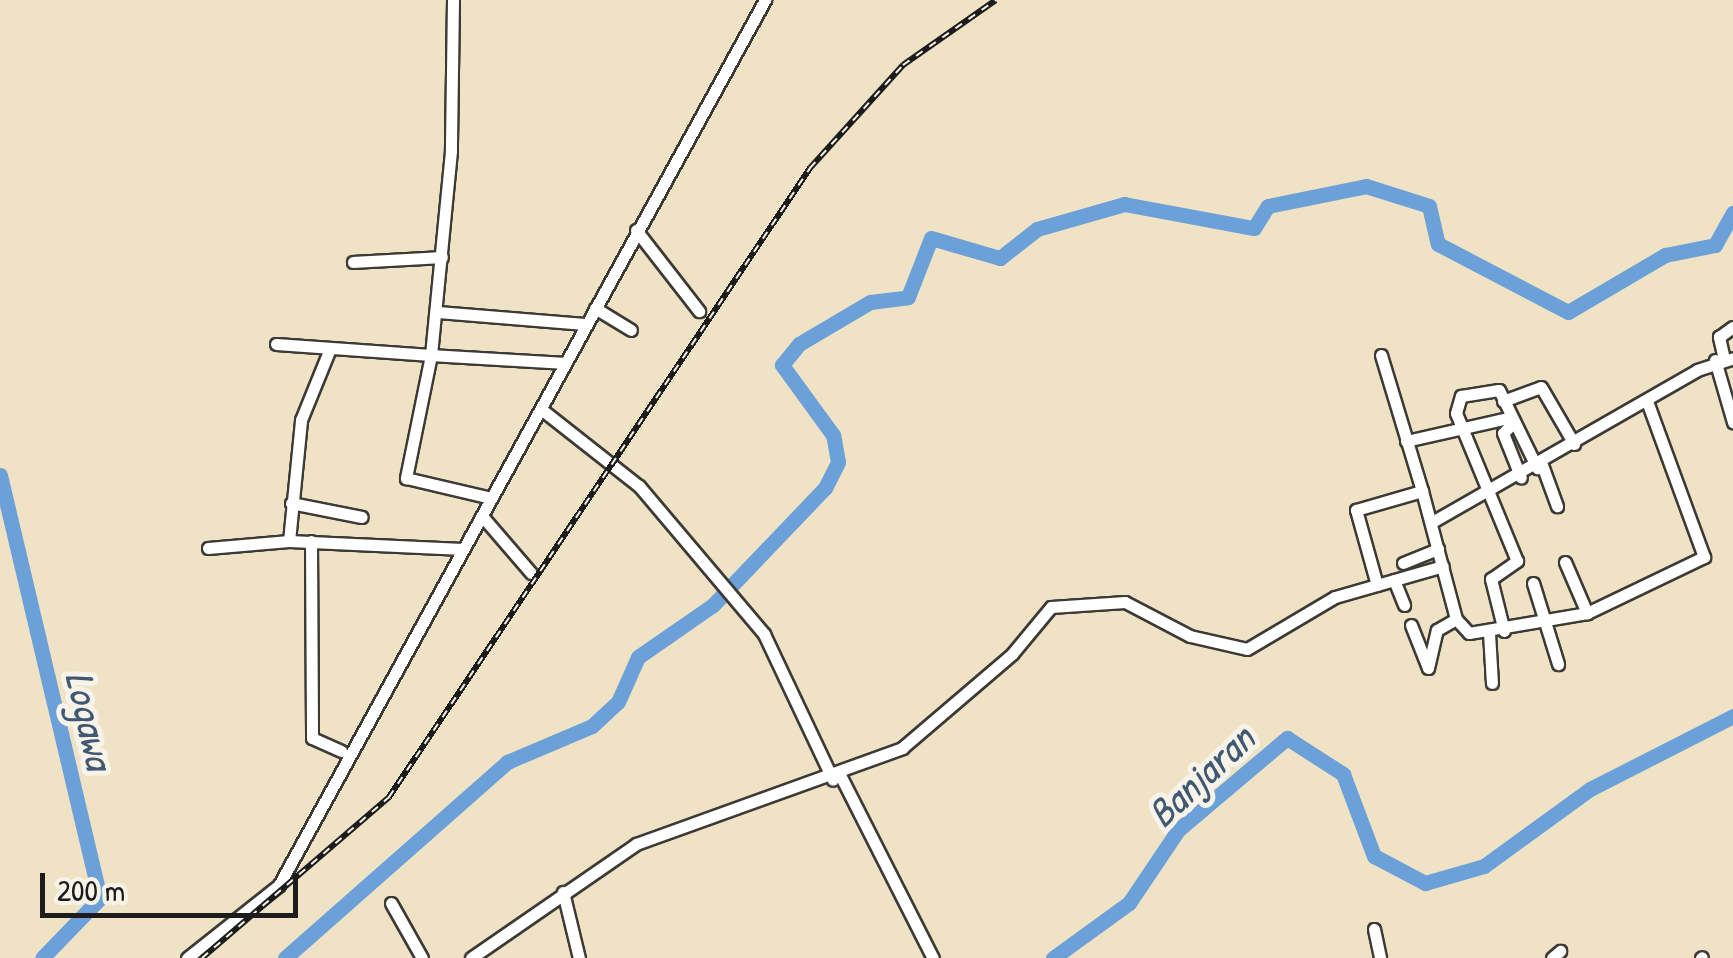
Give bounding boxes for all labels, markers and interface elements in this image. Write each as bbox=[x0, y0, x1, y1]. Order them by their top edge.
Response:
water label: Logawa bbox=[57, 667, 125, 773]
water label: Banjaran bbox=[1137, 714, 1263, 836]
scale bar bbox=[45, 853, 302, 915]
text: 200 m bbox=[57, 870, 125, 910]

